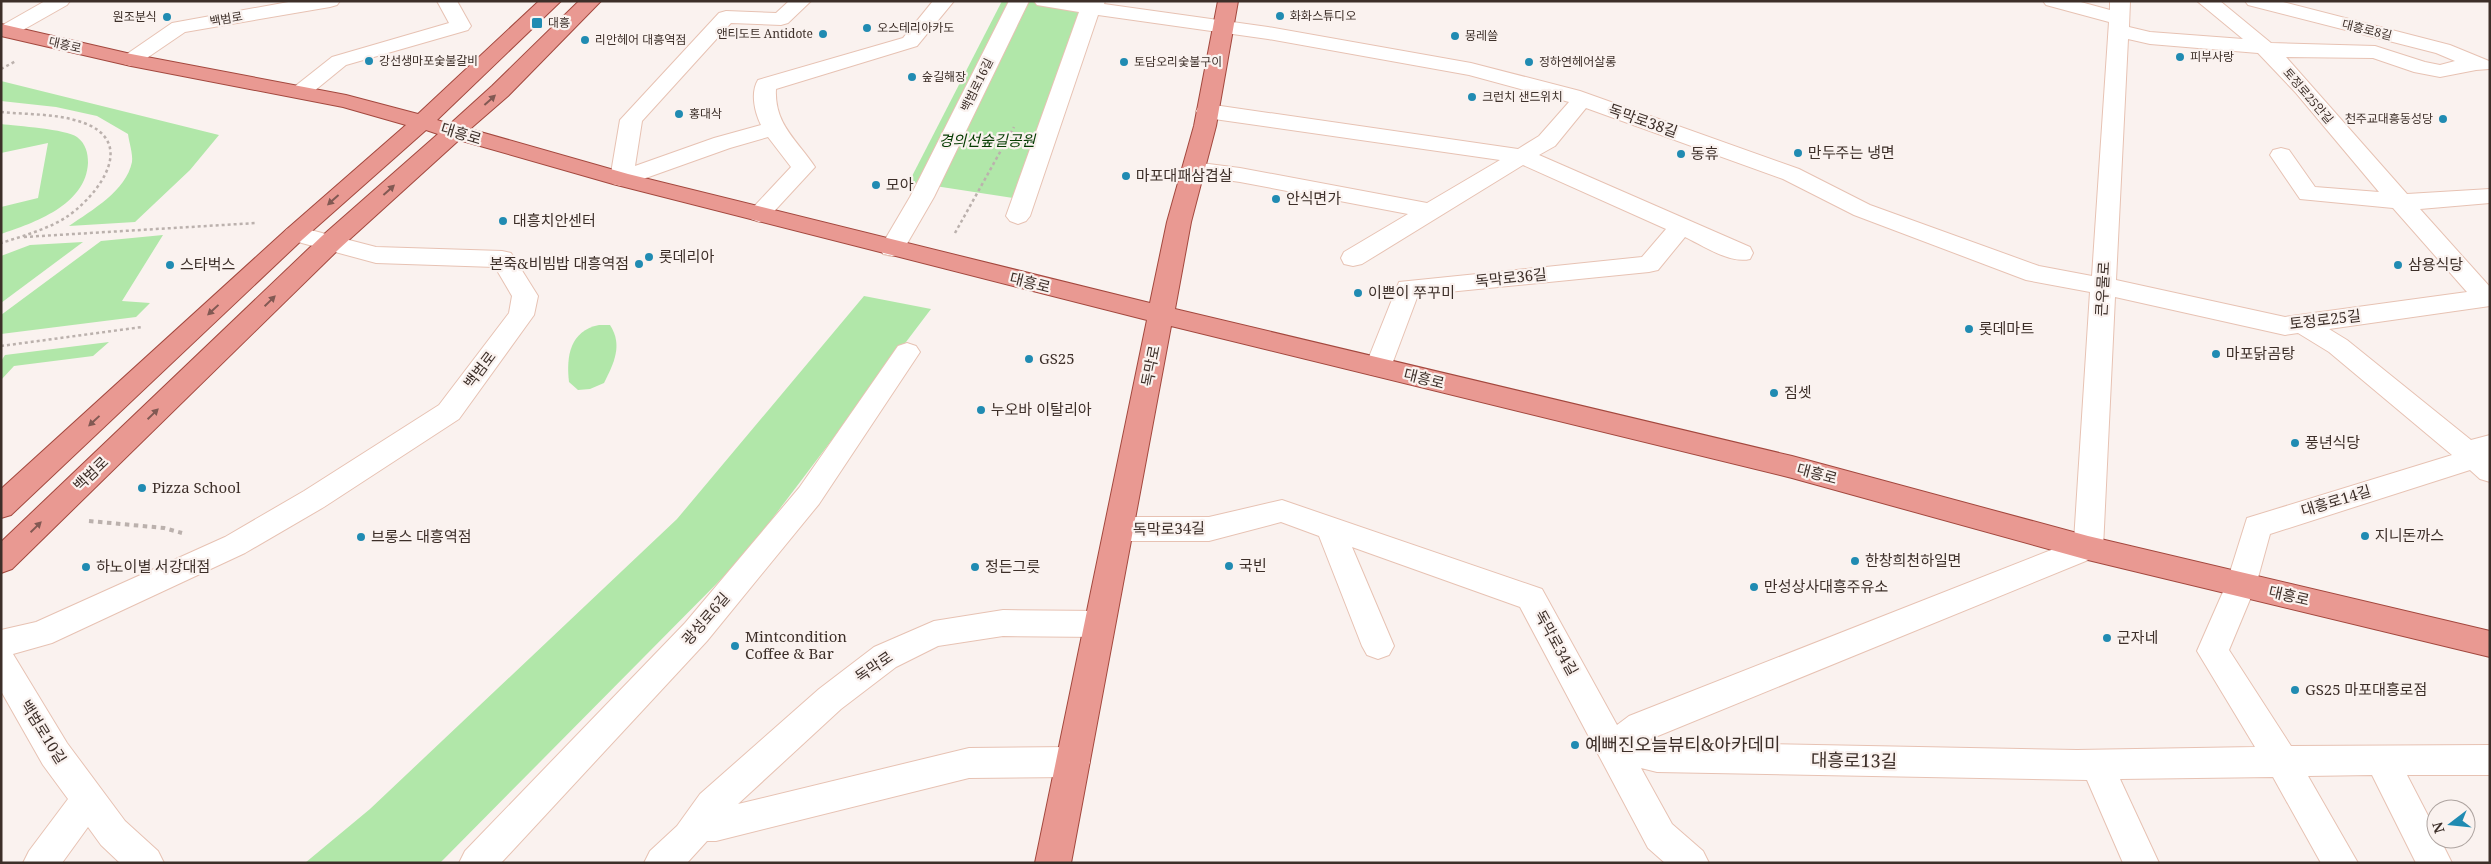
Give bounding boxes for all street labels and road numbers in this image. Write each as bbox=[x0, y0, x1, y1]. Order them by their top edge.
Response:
street label: 백범로 bbox=[208, 7, 244, 30]
street label: 대흥로8길 bbox=[2340, 15, 2394, 44]
street label: 대흥로 bbox=[47, 33, 83, 57]
street label: 백범로16길 bbox=[956, 55, 997, 114]
street label: 토정로25안길 bbox=[2279, 64, 2337, 127]
street label: 독막로38길 bbox=[1606, 99, 1681, 141]
street label: 대흥로 bbox=[439, 117, 484, 149]
street label: 큰우물로 bbox=[2091, 261, 2113, 317]
street label: 독막로36길 bbox=[1474, 263, 1548, 291]
street label: 대흥로 bbox=[1008, 267, 1053, 297]
street label: 토정로25길 bbox=[2288, 305, 2362, 333]
street label: 독막로 bbox=[1136, 344, 1164, 388]
street label: 백범로 bbox=[459, 347, 500, 392]
street label: 대흥로 bbox=[1402, 363, 1447, 393]
street label: 백범로 bbox=[68, 452, 112, 495]
street label: 대흥로 bbox=[1795, 458, 1840, 488]
street label: 대흥로14길 bbox=[2298, 480, 2373, 520]
street label: 독막로34길 bbox=[1133, 517, 1205, 539]
street label: 대흥로 bbox=[2267, 581, 2312, 609]
street label: 광성로6길 bbox=[677, 588, 734, 649]
street label: 독막로34길 bbox=[1531, 606, 1583, 679]
street label: 독막로 bbox=[851, 646, 896, 686]
street label: 백범로10길 bbox=[16, 696, 71, 767]
street label: 대흥로13길 bbox=[1811, 747, 1897, 773]

